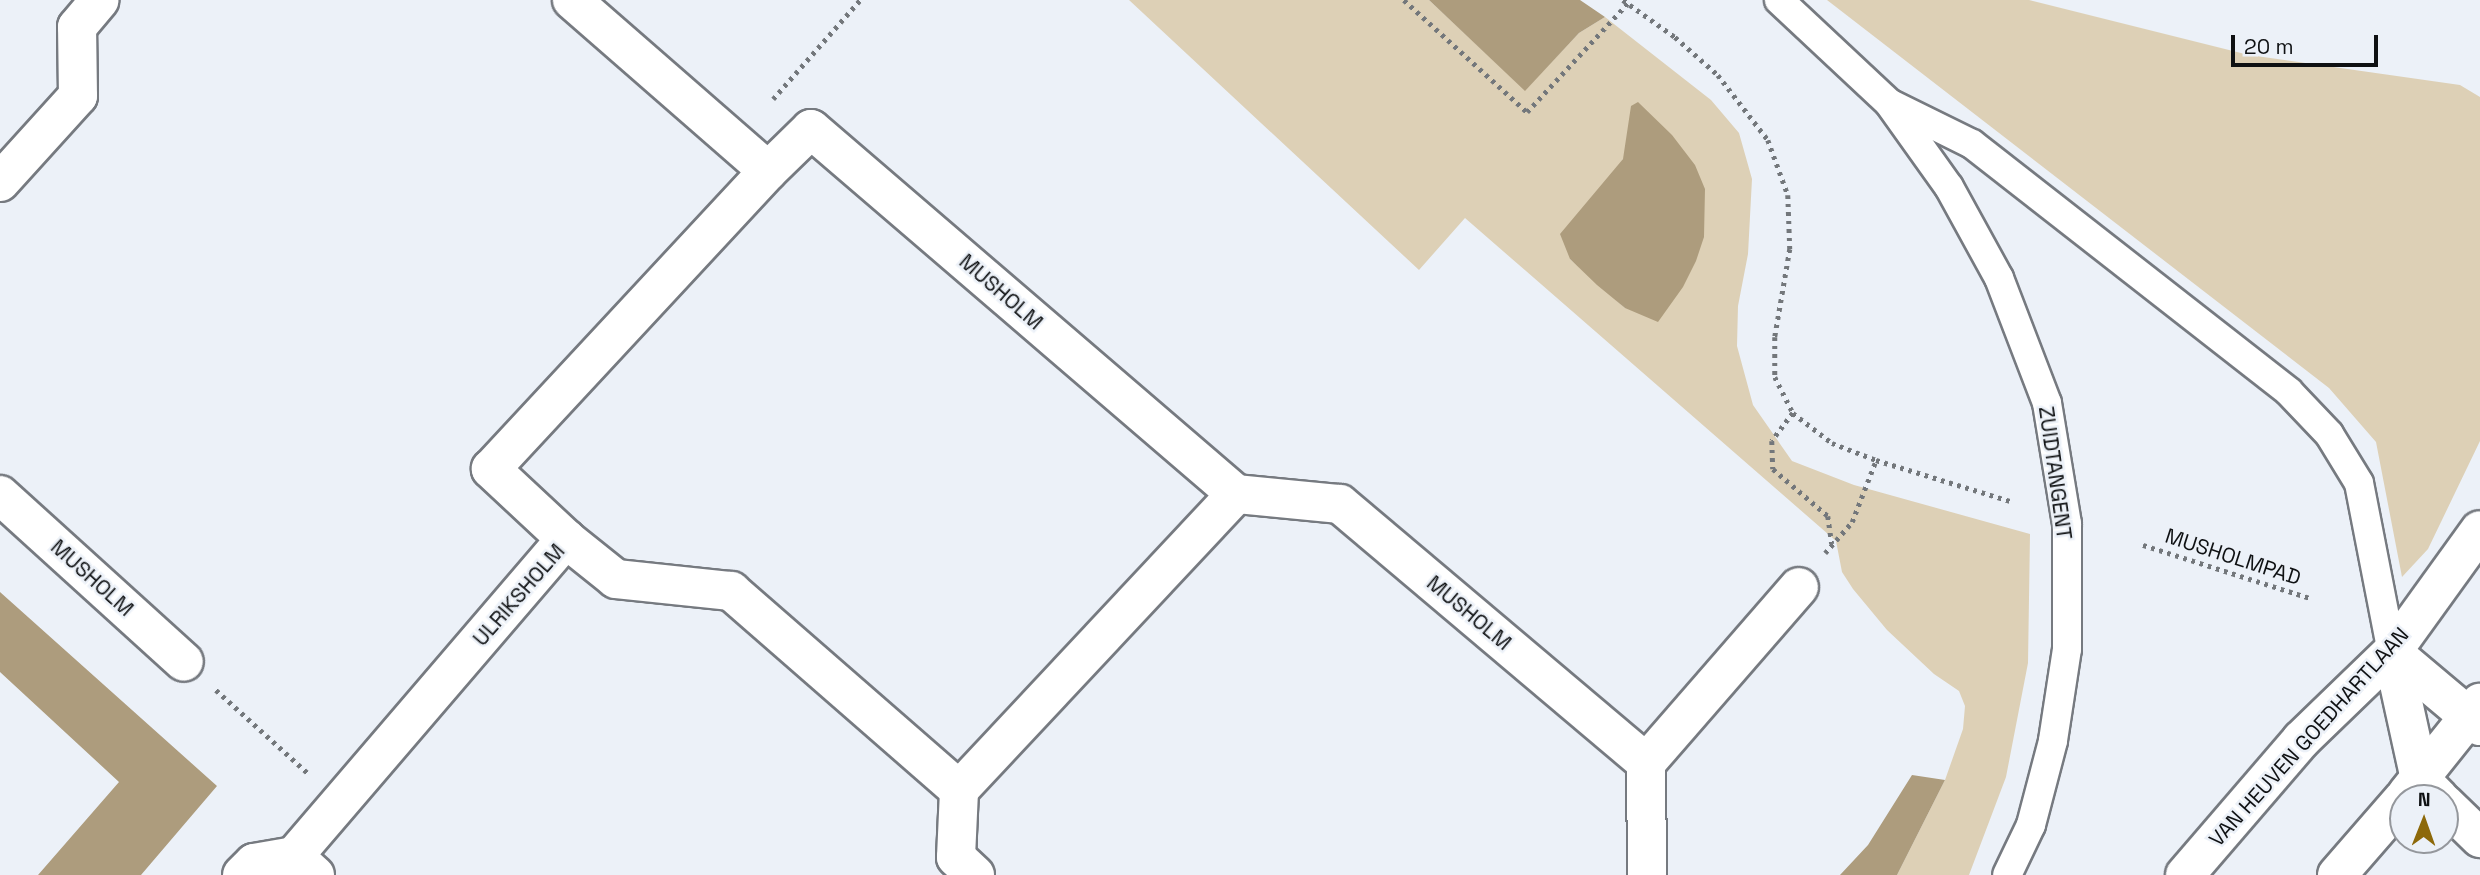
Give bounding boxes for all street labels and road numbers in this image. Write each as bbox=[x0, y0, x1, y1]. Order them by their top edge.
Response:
street label: MUSHOLM bbox=[954, 249, 1048, 335]
street label: ZUIDTANGENT bbox=[2033, 405, 2077, 541]
street label: MUSHOLMPAD bbox=[2162, 523, 2304, 591]
street label: MUSHOLM bbox=[45, 534, 139, 622]
street label: ULRIKSHOLM bbox=[468, 539, 570, 651]
street label: MUSHOLM bbox=[1422, 570, 1516, 656]
street label: VAN HEUVEN GOEDHARTLAAN bbox=[2204, 622, 2414, 852]

